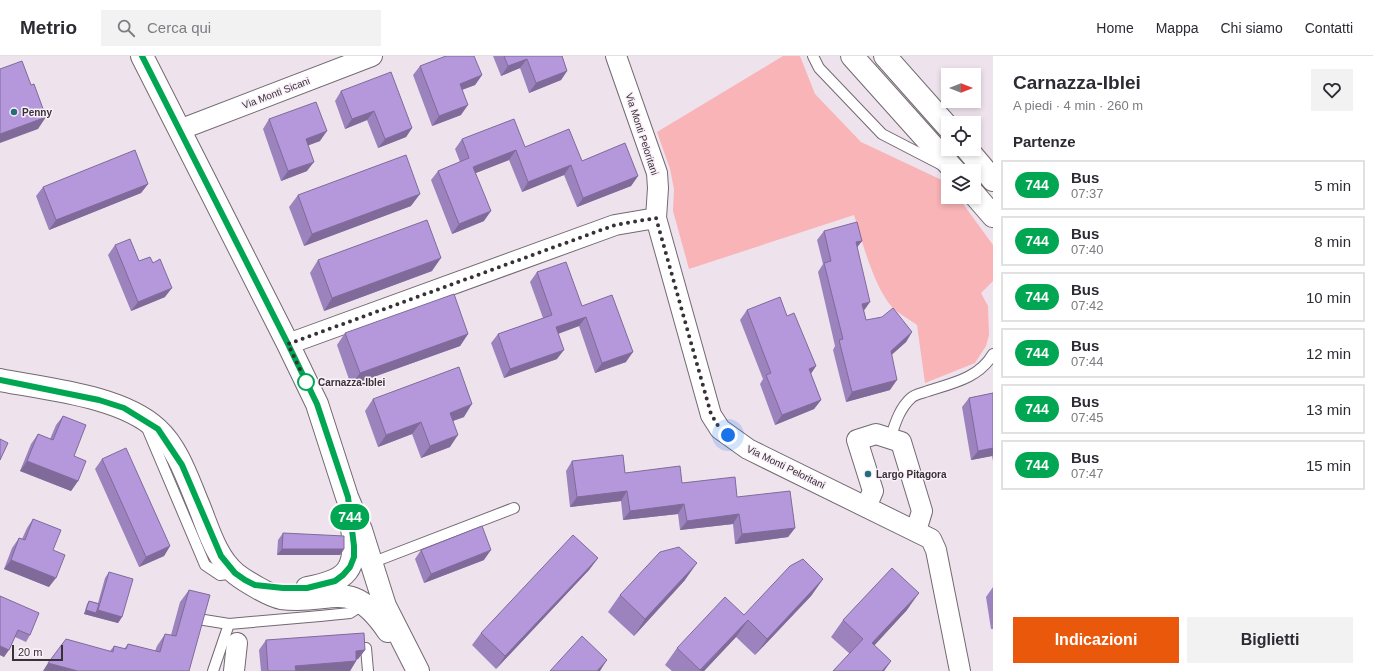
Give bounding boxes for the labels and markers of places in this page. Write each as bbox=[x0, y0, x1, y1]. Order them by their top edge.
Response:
marker: Penny bbox=[9, 107, 19, 117]
place label: Penny bbox=[22, 107, 52, 118]
marker: Carnazza-Iblei bbox=[297, 373, 315, 391]
place label: Carnazza-Iblei bbox=[318, 377, 385, 388]
marker: Largo Pitagora bbox=[863, 469, 873, 479]
place label: Largo Pitagora bbox=[876, 469, 947, 480]

